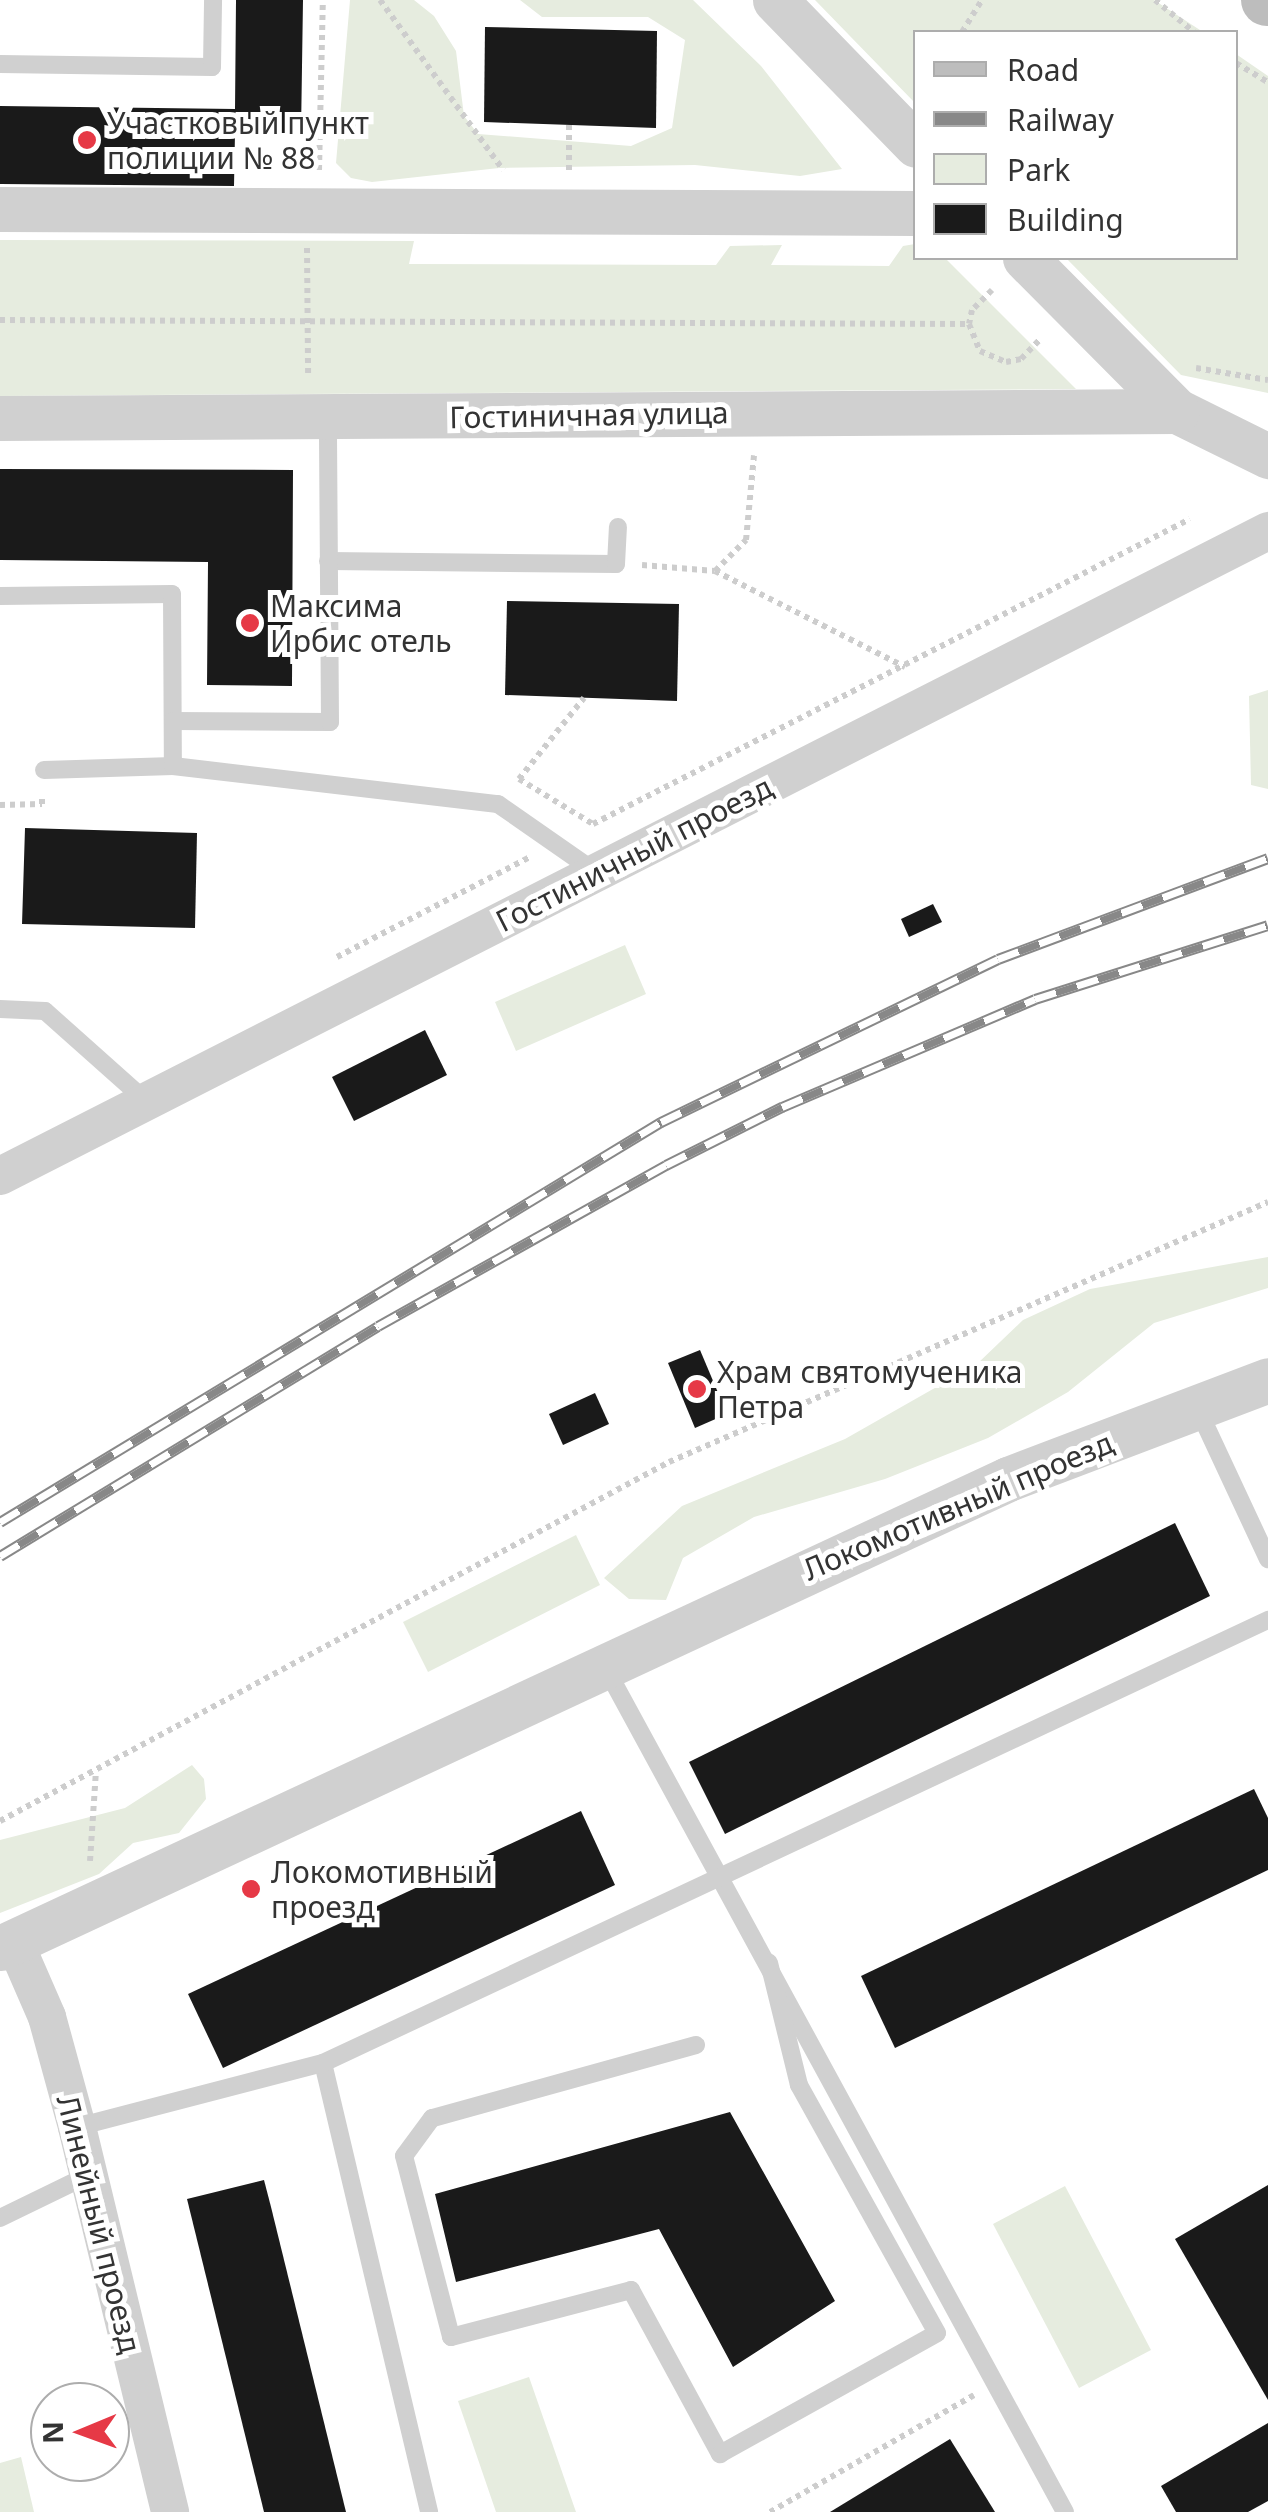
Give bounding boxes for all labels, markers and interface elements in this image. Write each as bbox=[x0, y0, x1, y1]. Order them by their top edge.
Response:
legend bbox=[913, 30, 1238, 260]
text: Road bbox=[1007, 49, 1079, 90]
text: Railway bbox=[1007, 99, 1114, 140]
place label: Участковый пункт полиции № 88 bbox=[107, 105, 369, 176]
marker: Участковый пункт полиции № 88 bbox=[76, 129, 98, 151]
text: Park bbox=[1007, 149, 1070, 190]
text: Building bbox=[1007, 199, 1124, 240]
street label: Гостиничная улица bbox=[449, 395, 729, 435]
place label: Максима Ирбис отель bbox=[270, 588, 452, 658]
marker: Максима Ирбис отель bbox=[239, 612, 261, 634]
street label: Гостиничный проезд bbox=[490, 769, 778, 939]
place label: Храм святомученика Петра bbox=[717, 1354, 1022, 1424]
marker: Храм святомученика Петра bbox=[686, 1378, 708, 1400]
street label: Локомотивный проезд bbox=[798, 1424, 1118, 1588]
place label: Локомотивный проезд bbox=[271, 1854, 493, 1924]
marker: Локомотивный проезд bbox=[240, 1878, 262, 1900]
street label: Линейный проезд bbox=[50, 2091, 148, 2357]
north arrow bbox=[30, 2382, 130, 2482]
text: N bbox=[33, 2421, 71, 2444]

